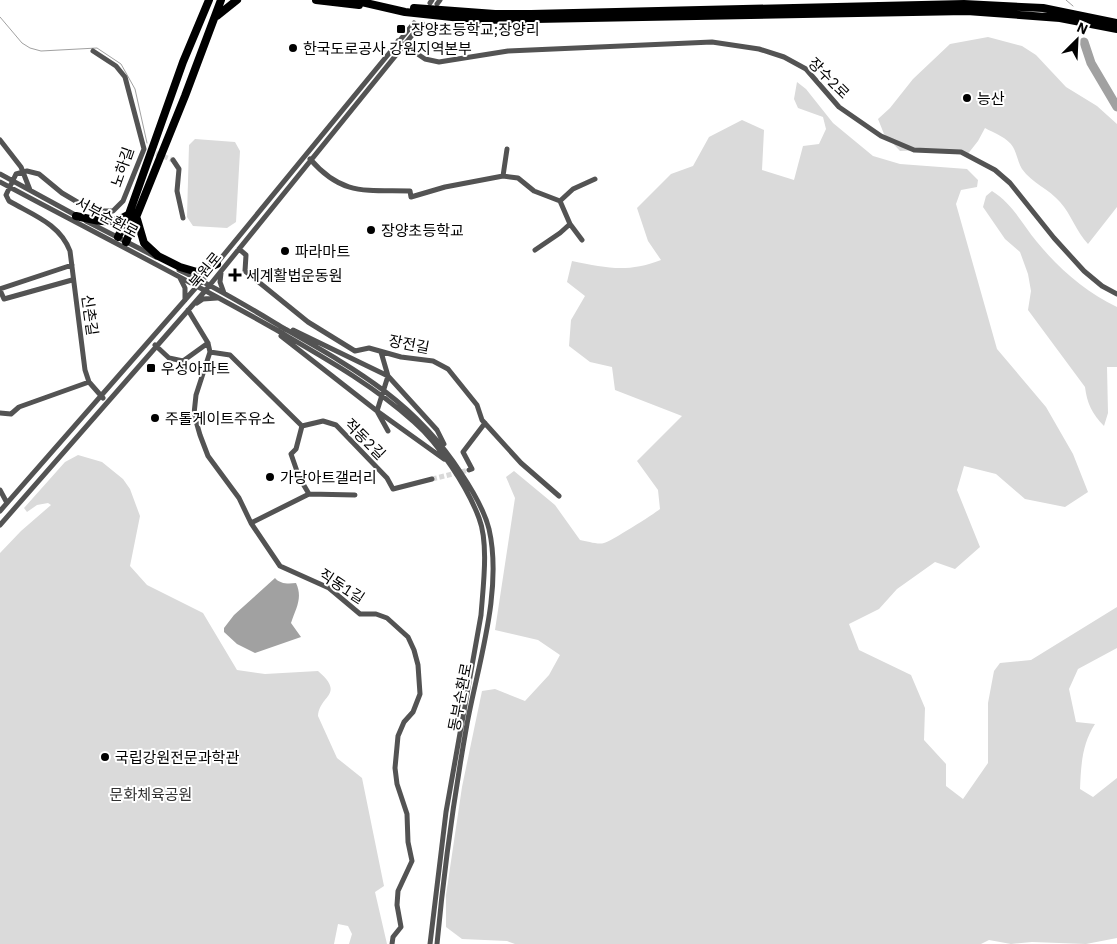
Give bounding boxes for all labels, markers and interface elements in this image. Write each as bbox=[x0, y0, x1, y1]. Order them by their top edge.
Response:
north arrow bbox=[1052, 15, 1102, 65]
text: N bbox=[1074, 18, 1091, 38]
place label: 장양초등학교;장양리 bbox=[411, 20, 540, 39]
marker: 장양초등학교;장양리 bbox=[395, 23, 407, 35]
place label: 한국도로공사 강원지역본부 bbox=[303, 39, 472, 58]
marker: 한국도로공사 강원지역본부 bbox=[287, 42, 299, 54]
street label: 장수2로 bbox=[804, 53, 854, 103]
place label: 능산 bbox=[977, 89, 1005, 108]
marker: 능산 bbox=[961, 92, 973, 104]
street label: 노하길 bbox=[106, 144, 138, 190]
street label: 서부순환로 bbox=[72, 192, 142, 242]
place label: 장양초등학교 bbox=[381, 221, 464, 240]
marker: 장양초등학교 bbox=[365, 224, 377, 236]
place label: 파라마트 bbox=[295, 242, 350, 261]
marker: 파라마트 bbox=[279, 245, 291, 257]
street label: 북원로 bbox=[185, 248, 225, 292]
place label: 세계활법운동원 bbox=[246, 266, 343, 285]
marker: 세계활법운동원 bbox=[228, 268, 242, 282]
street label: 신촌길 bbox=[78, 293, 102, 337]
street label: 장전길 bbox=[387, 331, 431, 357]
place label: 우성아파트 bbox=[161, 359, 230, 378]
marker: 우성아파트 bbox=[145, 362, 157, 374]
place label: 주톨게이트주유소 bbox=[165, 409, 276, 428]
marker: 주톨게이트주유소 bbox=[149, 412, 161, 424]
street label: 적동2길 bbox=[340, 414, 390, 464]
place label: 가당아트갤러리 bbox=[280, 468, 377, 487]
marker: 가당아트갤러리 bbox=[264, 471, 276, 483]
street label: 직동1길 bbox=[316, 564, 368, 608]
street label: 동부순환로 bbox=[444, 661, 476, 733]
place label: 국립강원전문과학관 bbox=[115, 748, 239, 767]
marker: 국립강원전문과학관 bbox=[99, 751, 111, 763]
park label: 문화체육공원 bbox=[110, 785, 192, 804]

